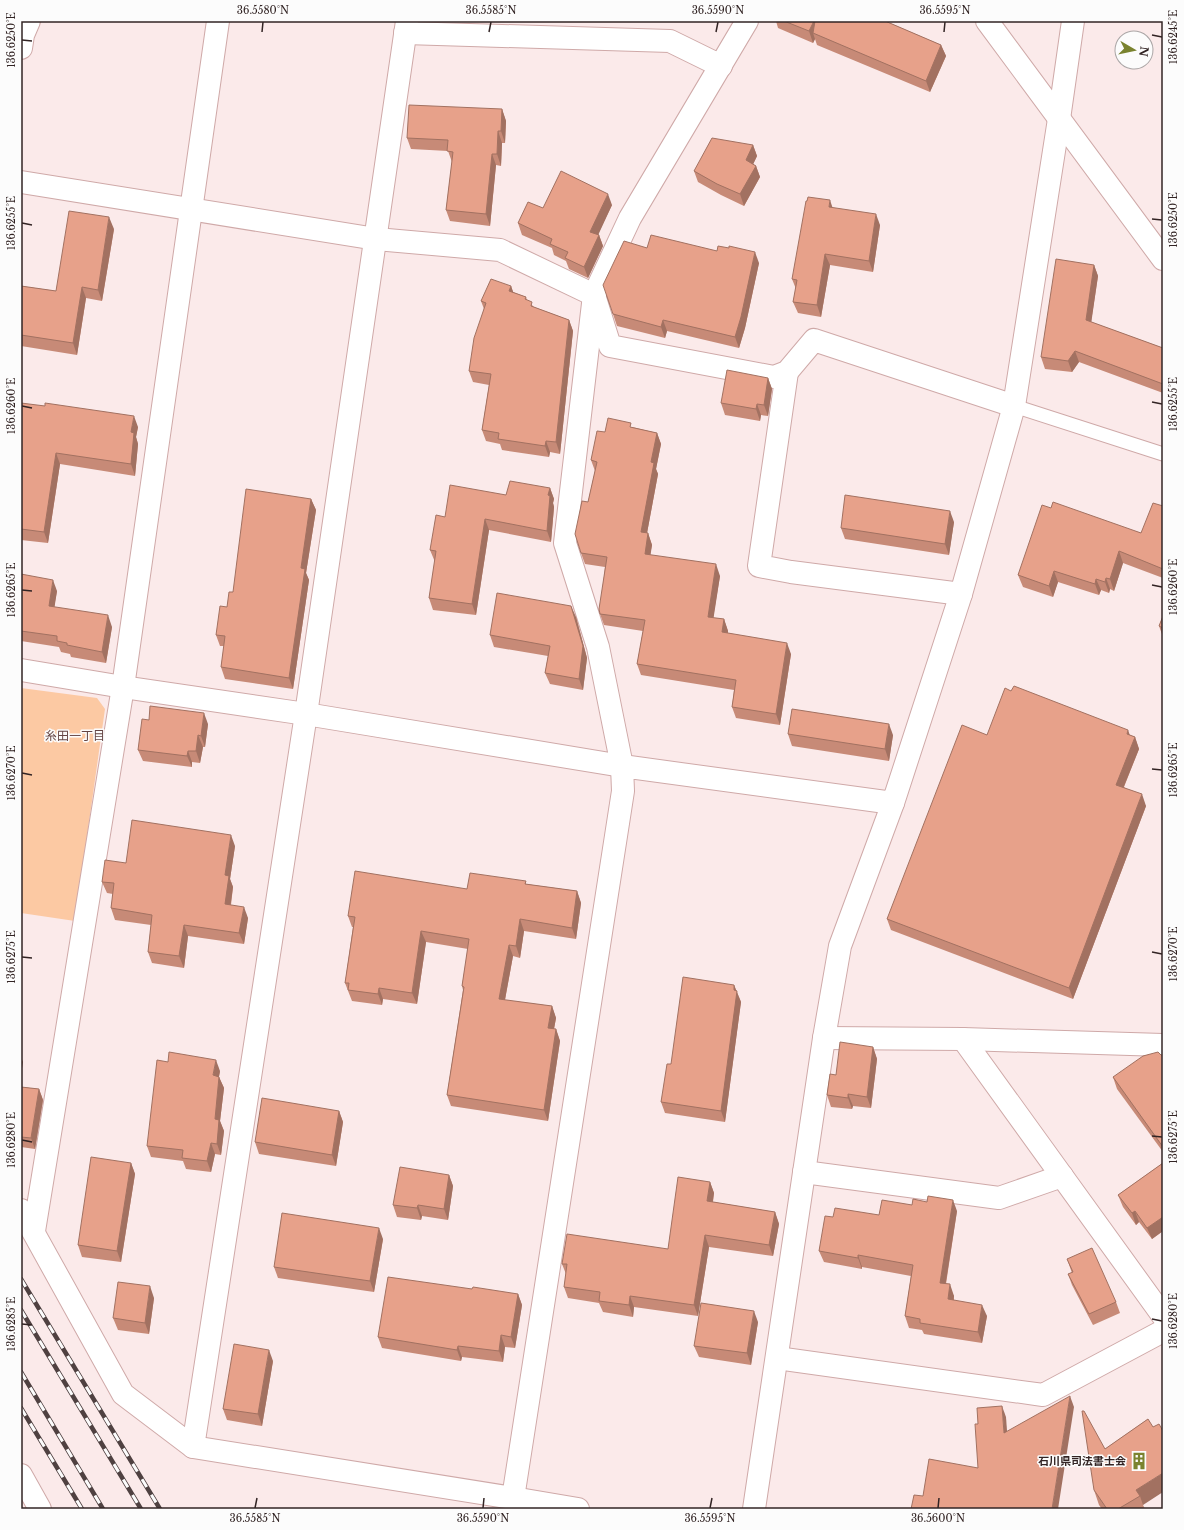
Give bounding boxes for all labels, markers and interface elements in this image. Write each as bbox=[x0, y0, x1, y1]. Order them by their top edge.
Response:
text: 36.5580°N bbox=[237, 4, 289, 17]
text: 36.5585°N bbox=[466, 4, 516, 17]
text: 36.5590°N bbox=[692, 4, 744, 17]
text: 36.5595°N bbox=[919, 4, 971, 17]
text: 136.6245°E bbox=[1167, 10, 1180, 64]
text: 136.6250°E bbox=[5, 12, 18, 68]
north arrow bbox=[1114, 30, 1154, 70]
text: N bbox=[1136, 45, 1152, 58]
text: 136.6250°E bbox=[1167, 192, 1180, 248]
text: 136.6255°E bbox=[5, 196, 18, 250]
text: 136.6255°E bbox=[1167, 377, 1180, 431]
text: 136.6260°E bbox=[5, 378, 18, 434]
text: 136.6260°E bbox=[1167, 559, 1180, 615]
text: 136.6265°E bbox=[5, 563, 18, 618]
district label: 糸田一丁目 bbox=[45, 728, 105, 743]
text: 136.6265°E bbox=[1167, 743, 1180, 798]
text: 136.6270°E bbox=[5, 745, 18, 801]
text: 136.6270°E bbox=[1167, 926, 1180, 982]
text: 136.6275°E bbox=[5, 930, 18, 984]
text: 136.6275°E bbox=[1167, 1110, 1180, 1164]
text: 136.6280°E bbox=[5, 1112, 18, 1168]
text: 136.6280°E bbox=[1167, 1293, 1180, 1349]
text: 136.6285°E bbox=[5, 1297, 18, 1351]
building icon: 石川県司法書士会 bbox=[1129, 1451, 1149, 1471]
place label: 石川県司法書士会 bbox=[1038, 1454, 1126, 1468]
text: 36.5585°N bbox=[230, 1512, 280, 1525]
text: 36.5590°N bbox=[457, 1512, 509, 1525]
text: 36.5595°N bbox=[684, 1512, 736, 1525]
text: 36.5600°N bbox=[911, 1512, 965, 1525]

